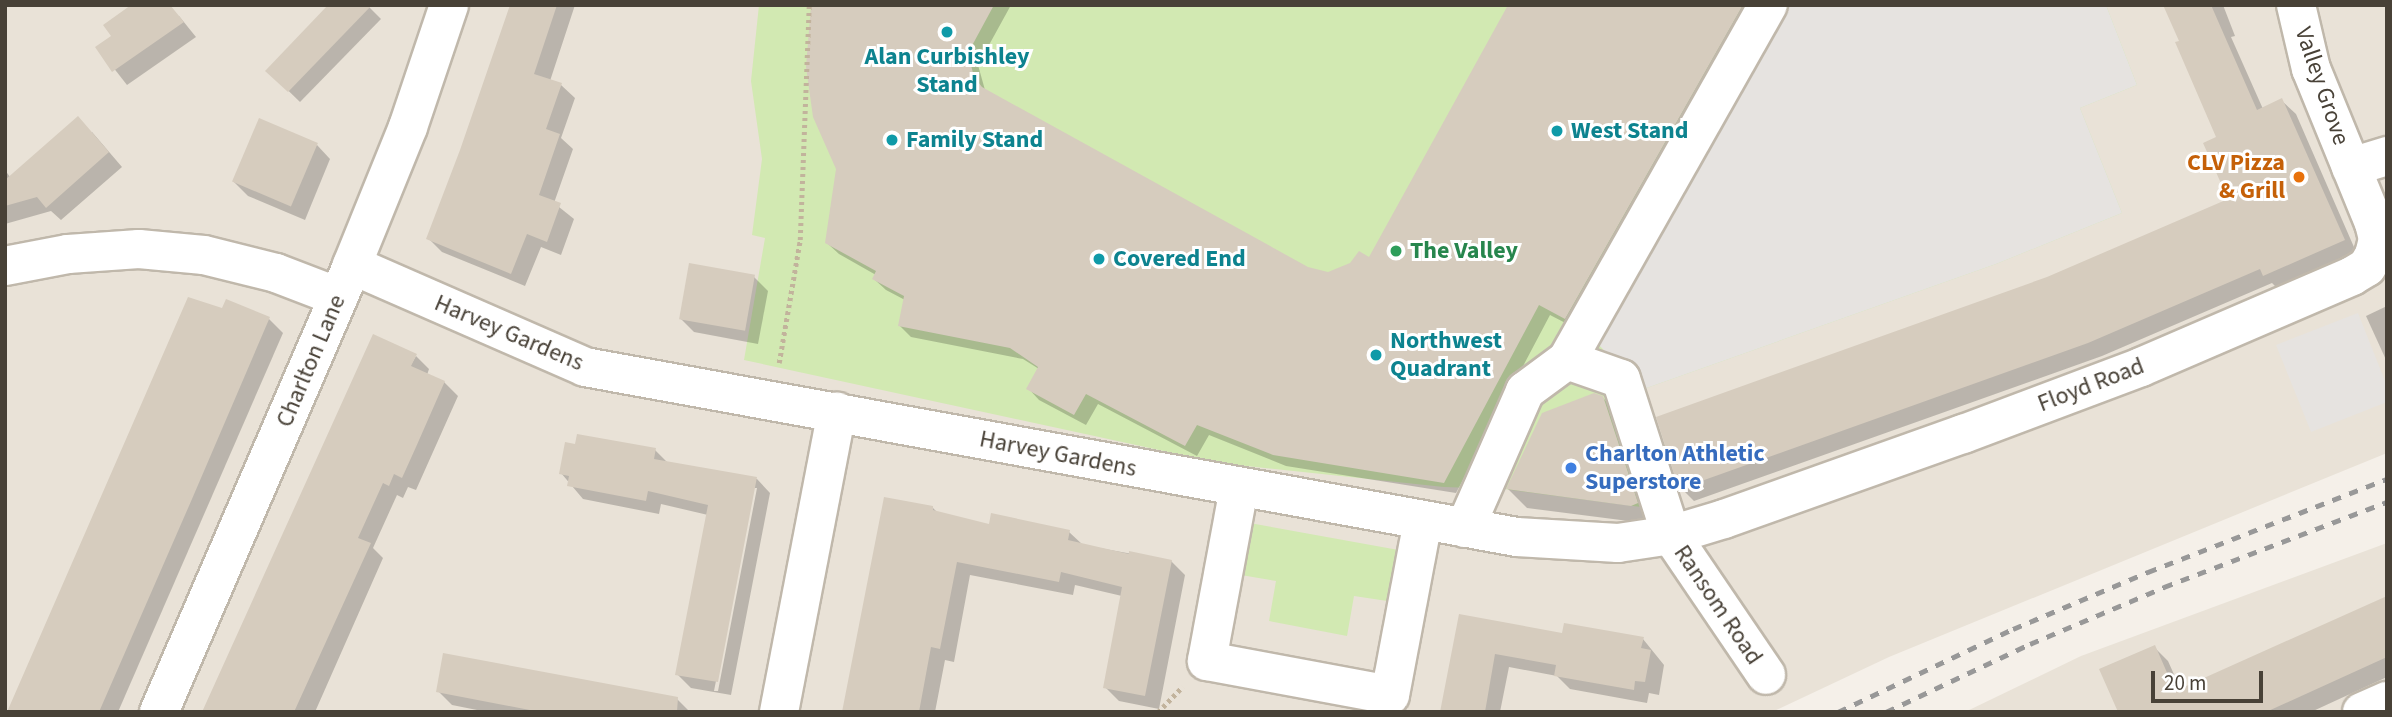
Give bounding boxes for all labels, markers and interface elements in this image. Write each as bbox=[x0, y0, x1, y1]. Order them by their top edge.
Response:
street label: Valley Grove bbox=[2288, 23, 2356, 149]
marker: Alan Curbishley Stand bbox=[939, 24, 955, 40]
place label: Alan Curbishley Stand bbox=[864, 43, 1030, 99]
place label: West Stand bbox=[1571, 117, 1689, 145]
marker: West Stand bbox=[1549, 123, 1565, 139]
place label: Family Stand bbox=[906, 126, 1043, 154]
marker: Family Stand bbox=[884, 132, 900, 148]
place label: CLV Pizza & Grill bbox=[2187, 149, 2285, 205]
marker: CLV Pizza & Grill bbox=[2291, 169, 2307, 185]
place label: The Valley bbox=[1410, 237, 1518, 265]
marker: The Valley bbox=[1388, 243, 1404, 259]
place label: Covered End bbox=[1113, 245, 1246, 273]
marker: Covered End bbox=[1091, 251, 1107, 267]
street label: Harvey Gardens bbox=[430, 289, 588, 377]
street label: Charlton Lane bbox=[270, 291, 352, 431]
place label: Northwest Quadrant bbox=[1390, 327, 1502, 383]
marker: Northwest Quadrant bbox=[1368, 347, 1384, 363]
street label: Floyd Road bbox=[2034, 352, 2148, 418]
street label: Harvey Gardens bbox=[977, 425, 1139, 483]
place label: Charlton Athletic Superstore bbox=[1585, 440, 1765, 496]
marker: Charlton Athletic Superstore bbox=[1563, 460, 1579, 476]
street label: Ransom Road bbox=[1667, 540, 1769, 670]
scale bar bbox=[2154, 658, 2266, 702]
text: 20 m bbox=[2164, 668, 2206, 698]

